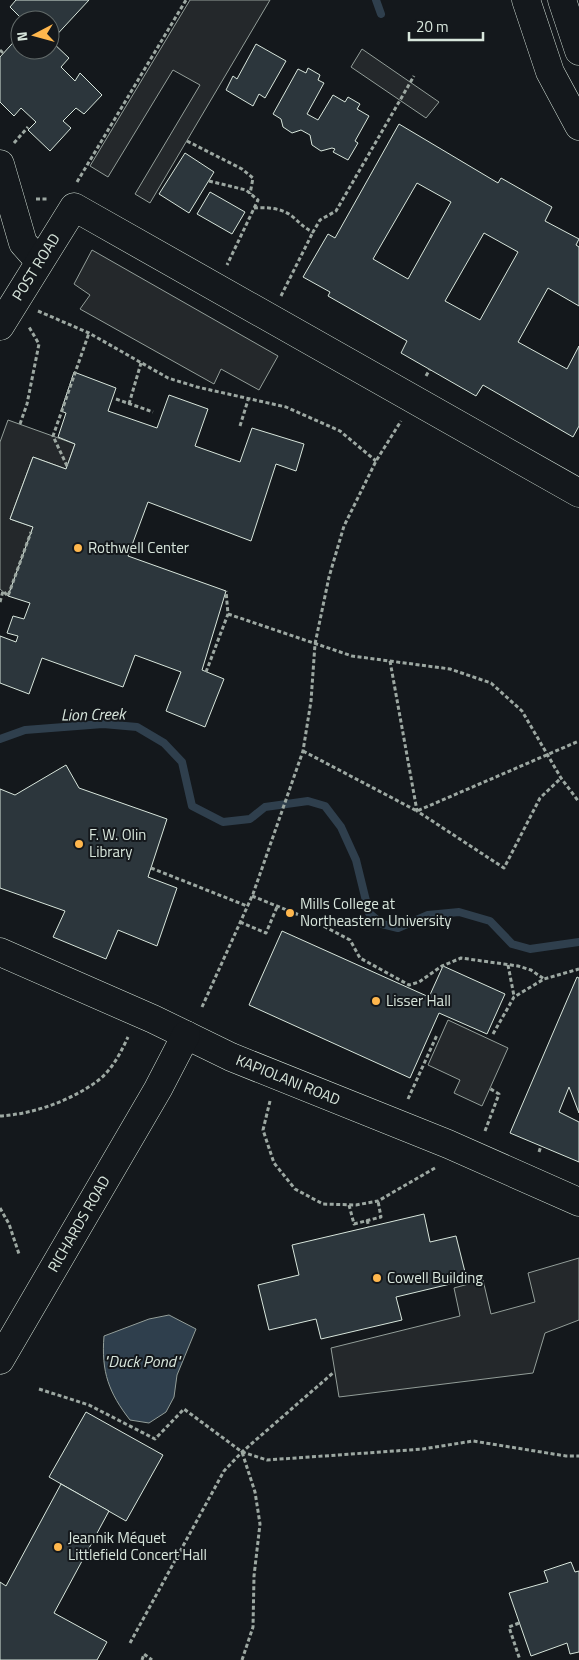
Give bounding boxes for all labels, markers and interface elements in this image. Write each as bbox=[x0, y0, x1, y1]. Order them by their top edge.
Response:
north arrow bbox=[10, 10, 60, 60]
scale bar bbox=[409, 10, 483, 42]
text: 20 m bbox=[416, 15, 449, 38]
text: N bbox=[11, 30, 33, 42]
street label: POST ROAD bbox=[6, 229, 65, 305]
place label: Rothwell Center bbox=[88, 536, 189, 559]
marker: Rothwell Center bbox=[72, 542, 84, 554]
water label: Lion Creek bbox=[61, 701, 127, 727]
place label: F. W. Olin Library bbox=[89, 823, 146, 863]
marker: F. W. Olin Library bbox=[73, 838, 85, 850]
place label: Mills College at Northeastern University bbox=[300, 892, 452, 932]
marker: Mills College at Northeastern University bbox=[284, 907, 296, 919]
place label: Lisser Hall bbox=[386, 989, 451, 1012]
marker: Lisser Hall bbox=[370, 995, 382, 1007]
street label: KAPIOLANI ROAD bbox=[233, 1048, 344, 1111]
street label: RICHARDS ROAD bbox=[42, 1171, 116, 1276]
place label: Cowell Building bbox=[387, 1266, 483, 1289]
marker: Cowell Building bbox=[371, 1272, 383, 1284]
water label: "Duck Pond" bbox=[103, 1349, 182, 1373]
place label: Jeannik Méquet Littlefield Concert Hall bbox=[68, 1526, 207, 1566]
marker: Jeannik Méquet Littlefield Concert Hall bbox=[52, 1541, 64, 1553]

